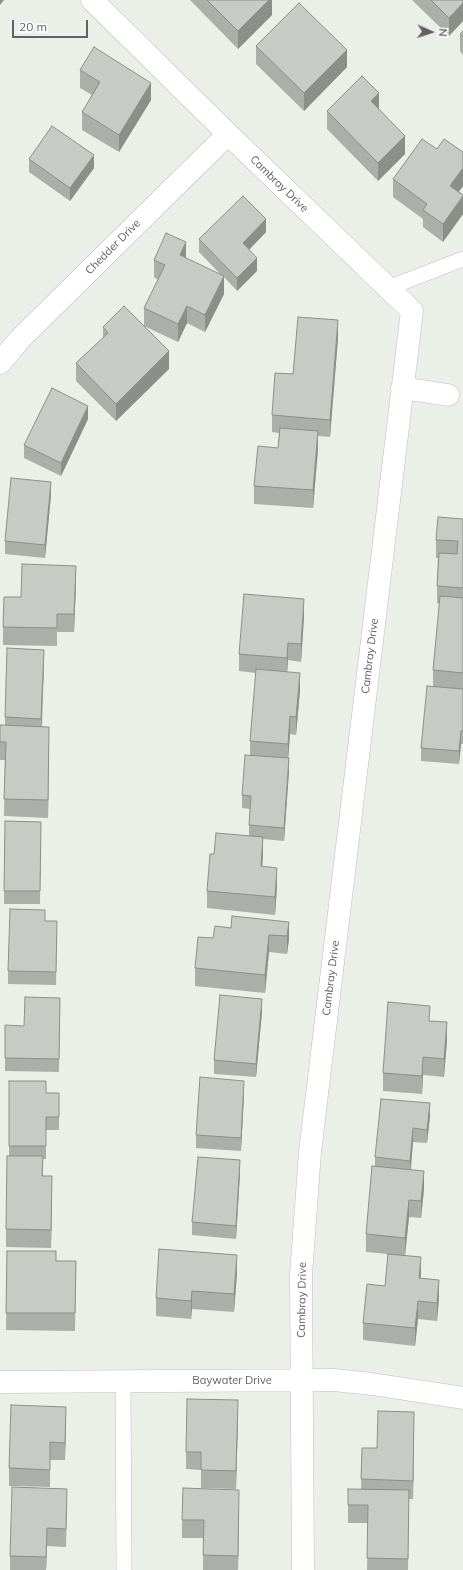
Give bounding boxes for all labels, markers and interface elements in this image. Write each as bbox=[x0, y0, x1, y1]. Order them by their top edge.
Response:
scale bar bbox=[14, 12, 90, 38]
north arrow bbox=[411, 12, 451, 52]
text: 20 m bbox=[19, 19, 47, 34]
text: N bbox=[436, 28, 450, 37]
street label: Cambray Drive bbox=[247, 153, 311, 215]
street label: Chedder Drive bbox=[83, 217, 143, 277]
street label: Cambray Drive bbox=[359, 617, 381, 695]
street label: Cambray Drive bbox=[320, 939, 342, 1017]
street label: Cambray Drive bbox=[295, 1262, 309, 1338]
street label: Baywater Drive bbox=[192, 1374, 272, 1388]

